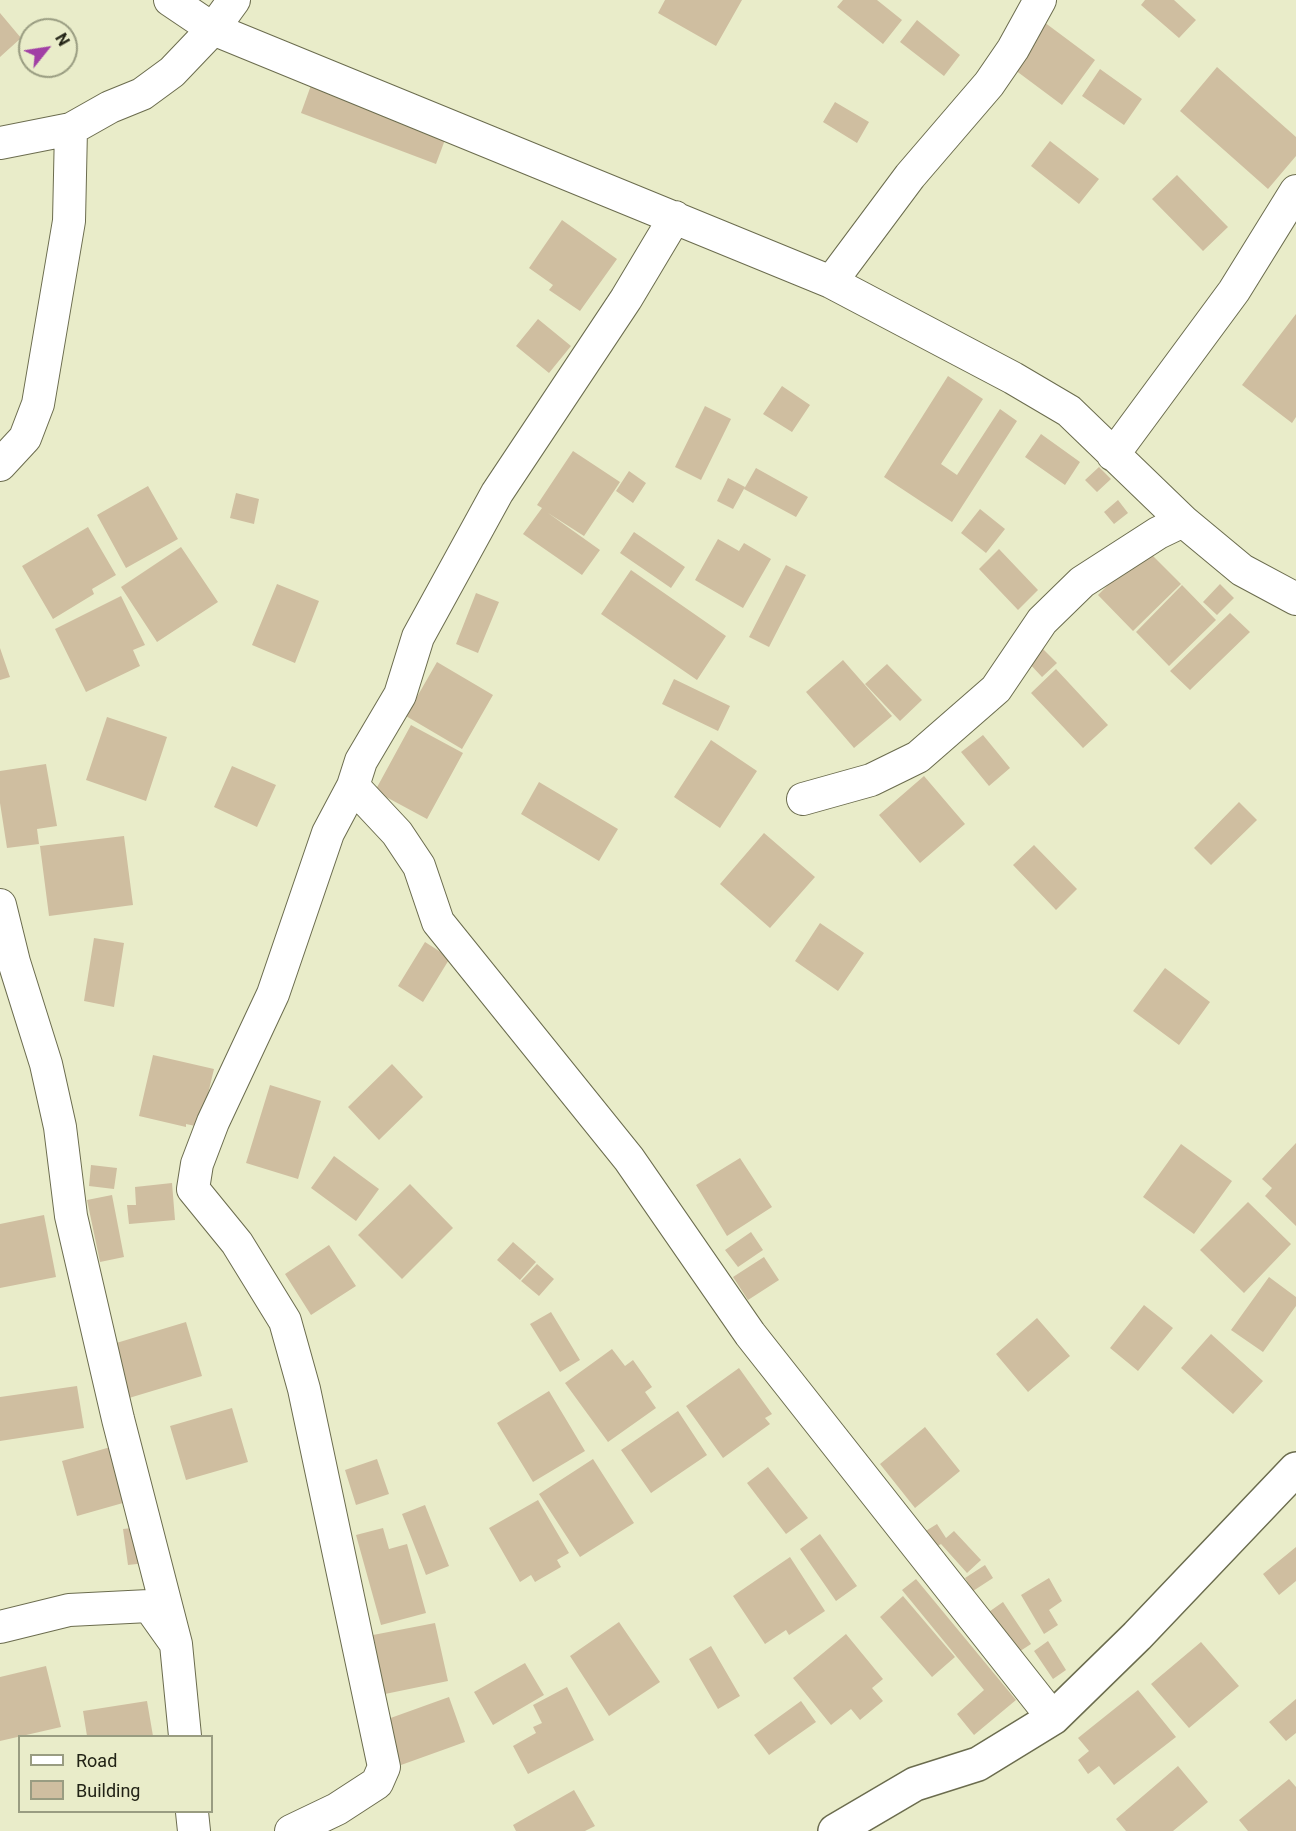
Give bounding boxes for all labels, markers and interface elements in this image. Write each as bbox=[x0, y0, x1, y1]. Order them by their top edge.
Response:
north arrow bbox=[18, 18, 78, 78]
text: N bbox=[51, 30, 73, 49]
legend bbox=[18, 1735, 213, 1813]
text: Road bbox=[76, 1750, 117, 1771]
text: Building bbox=[76, 1780, 140, 1801]

